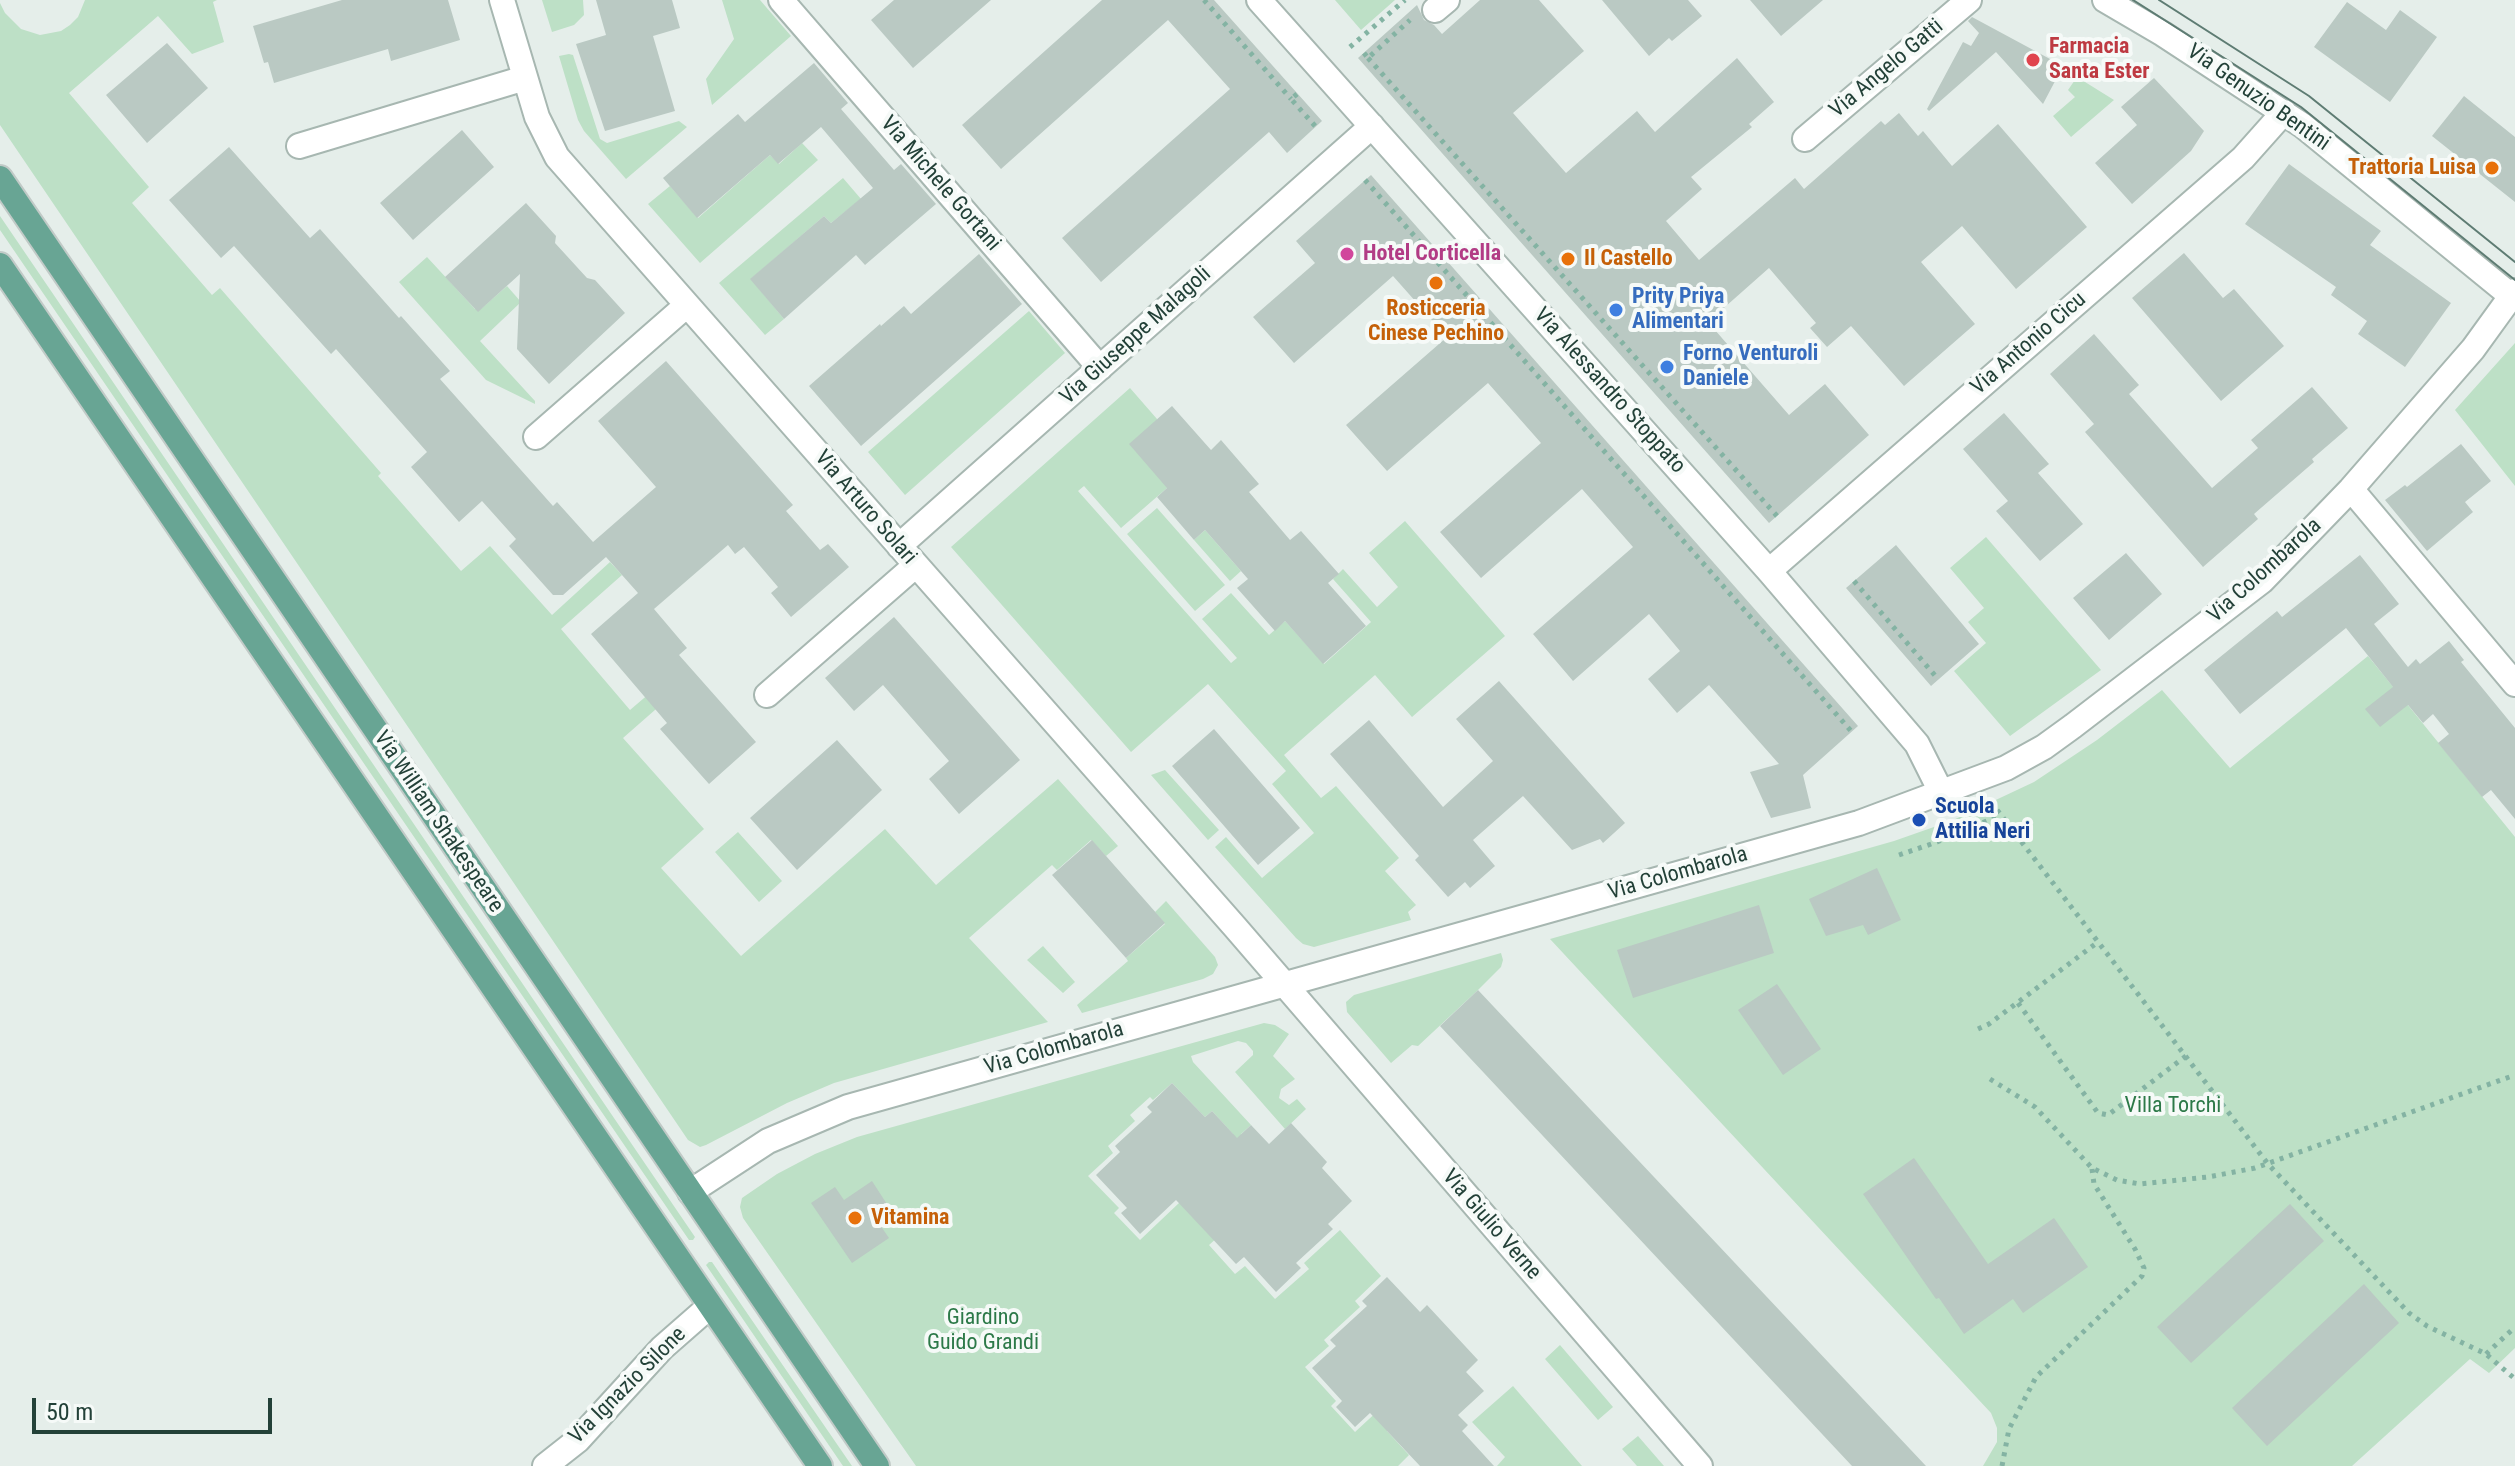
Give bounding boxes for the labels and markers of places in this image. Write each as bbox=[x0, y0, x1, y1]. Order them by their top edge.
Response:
place label: Farmacia Santa Ester bbox=[2049, 34, 2150, 86]
marker: Farmacia Santa Ester bbox=[2024, 51, 2042, 69]
place label: Trattoria Luisa bbox=[2348, 155, 2476, 181]
marker: Trattoria Luisa bbox=[2483, 159, 2501, 177]
place label: Hotel Corticella bbox=[1363, 241, 1501, 267]
marker: Hotel Corticella bbox=[1338, 245, 1356, 263]
place label: Il Castello bbox=[1584, 246, 1673, 272]
marker: Il Castello bbox=[1559, 250, 1577, 268]
marker: Rosticceria Cinese Pechino bbox=[1427, 274, 1445, 292]
place label: Prity Priya Alimentari bbox=[1632, 284, 1724, 336]
place label: Rosticceria Cinese Pechino bbox=[1368, 296, 1504, 348]
marker: Prity Priya Alimentari bbox=[1607, 301, 1625, 319]
place label: Forno Venturoli Daniele bbox=[1683, 341, 1818, 392]
marker: Forno Venturoli Daniele bbox=[1658, 358, 1676, 376]
place label: Scuola Attilia Neri bbox=[1935, 794, 2030, 846]
marker: Scuola Attilia Neri bbox=[1910, 811, 1928, 829]
place label: Vitamina bbox=[871, 1205, 949, 1231]
marker: Vitamina bbox=[846, 1209, 864, 1227]

